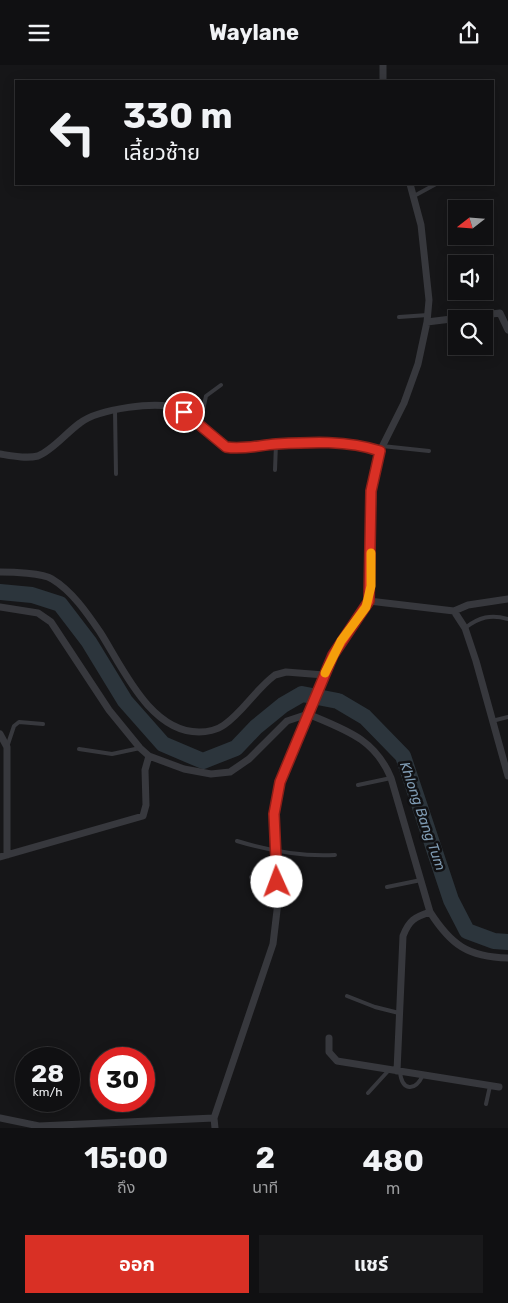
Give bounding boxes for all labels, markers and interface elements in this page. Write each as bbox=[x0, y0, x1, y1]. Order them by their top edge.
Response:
icon: menu bbox=[25, 19, 53, 47]
text: Waylane bbox=[209, 19, 299, 46]
icon: share bbox=[455, 19, 483, 47]
text: 330 m bbox=[123, 95, 232, 137]
icon: left bbox=[40, 100, 105, 165]
text: เลี้ยวซ้าย bbox=[123, 139, 200, 166]
north arrow bbox=[448, 200, 492, 245]
map controls bbox=[448, 200, 493, 355]
button: sound bbox=[448, 255, 493, 300]
button: search bbox=[448, 310, 493, 355]
pin bbox=[163, 391, 205, 433]
icon: arrive bbox=[170, 398, 198, 426]
water label: Khlong Bang Tum bbox=[396, 759, 449, 873]
position arrow bbox=[250, 855, 302, 907]
speed limit sign: 30 bbox=[90, 1047, 155, 1112]
text: 28 bbox=[31, 1059, 64, 1088]
text: km/h bbox=[33, 1085, 62, 1099]
text: 15:00 bbox=[84, 1140, 168, 1176]
text: 2 bbox=[256, 1140, 275, 1176]
text: 480 bbox=[363, 1143, 424, 1179]
text: ถึง bbox=[117, 1178, 135, 1197]
text: นาที bbox=[252, 1178, 278, 1197]
text: m bbox=[386, 1179, 400, 1198]
button: ออก bbox=[25, 1235, 249, 1293]
button: แชร์ bbox=[259, 1235, 483, 1293]

